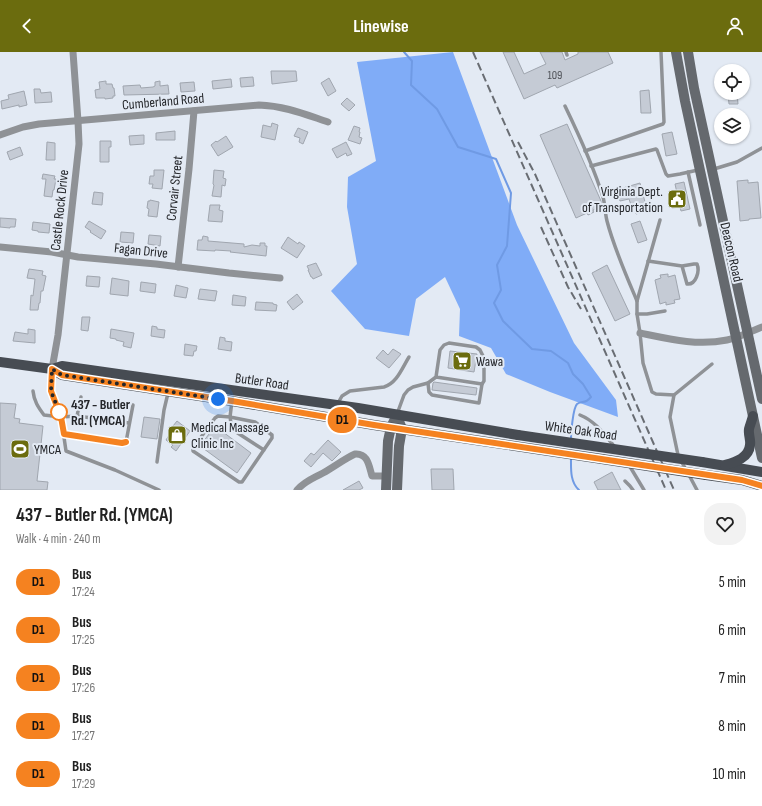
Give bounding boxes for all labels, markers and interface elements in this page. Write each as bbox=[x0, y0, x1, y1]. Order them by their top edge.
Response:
icon: back bbox=[16, 15, 38, 37]
icon: person bbox=[724, 15, 746, 37]
text: Linewise bbox=[353, 16, 409, 37]
map controls bbox=[714, 64, 750, 144]
button: locate bbox=[714, 64, 750, 100]
house number: 109 bbox=[548, 68, 562, 83]
street label: Cumberland Road bbox=[121, 89, 205, 114]
button: layers bbox=[714, 108, 750, 144]
street label: Corvair Street bbox=[163, 155, 186, 222]
street label: Castle Rock Drive bbox=[47, 169, 72, 251]
place label: Virginia Dept. of Transportation bbox=[582, 183, 663, 216]
public building icon: Virginia Dept. of Transportation bbox=[666, 188, 688, 210]
street label: Deacon Road bbox=[716, 221, 747, 284]
street label: Fagan Drive bbox=[113, 239, 169, 262]
supermarket icon: Wawa bbox=[451, 350, 473, 372]
place label: Wawa bbox=[476, 353, 503, 370]
street label: Butler Road bbox=[234, 369, 290, 394]
your location bbox=[208, 389, 228, 409]
place label: 437 - Butler Rd. (YMCA) bbox=[71, 396, 131, 429]
marker: 437 - Butler Rd. (YMCA) bbox=[50, 403, 68, 421]
line badge: D1 bbox=[324, 407, 360, 433]
text: D1 bbox=[336, 411, 348, 428]
street label: White Oak Road bbox=[544, 417, 618, 444]
place label: Medical Massage Clinic Inc bbox=[191, 419, 269, 452]
shop icon: Medical Massage Clinic Inc bbox=[166, 424, 188, 446]
sports icon: YMCA bbox=[9, 438, 31, 460]
place label: YMCA bbox=[34, 441, 62, 458]
button: heart bbox=[704, 503, 746, 545]
text: 437 - Butler Rd. (YMCA) bbox=[16, 504, 173, 527]
text: Walk · 4 min · 240 m bbox=[16, 531, 101, 547]
text: Bus bbox=[72, 565, 91, 584]
text: D1 bbox=[32, 573, 44, 590]
text: 5 min bbox=[719, 573, 746, 592]
text: 17:24 bbox=[72, 584, 95, 600]
text: Bus bbox=[72, 613, 91, 632]
text: D1 bbox=[32, 621, 44, 638]
text: 6 min bbox=[718, 621, 746, 640]
text: 17:25 bbox=[72, 632, 95, 648]
text: Bus bbox=[72, 661, 91, 680]
text: D1 bbox=[32, 669, 44, 686]
text: 7 min bbox=[719, 669, 746, 688]
text: 17:26 bbox=[72, 680, 95, 696]
text: Bus bbox=[72, 709, 91, 728]
text: D1 bbox=[32, 717, 44, 734]
text: 8 min bbox=[718, 717, 746, 736]
text: 17:27 bbox=[72, 728, 95, 744]
text: Bus bbox=[72, 757, 91, 776]
text: D1 bbox=[32, 765, 44, 782]
text: 10 min bbox=[713, 765, 746, 784]
text: 17:29 bbox=[72, 776, 95, 792]

